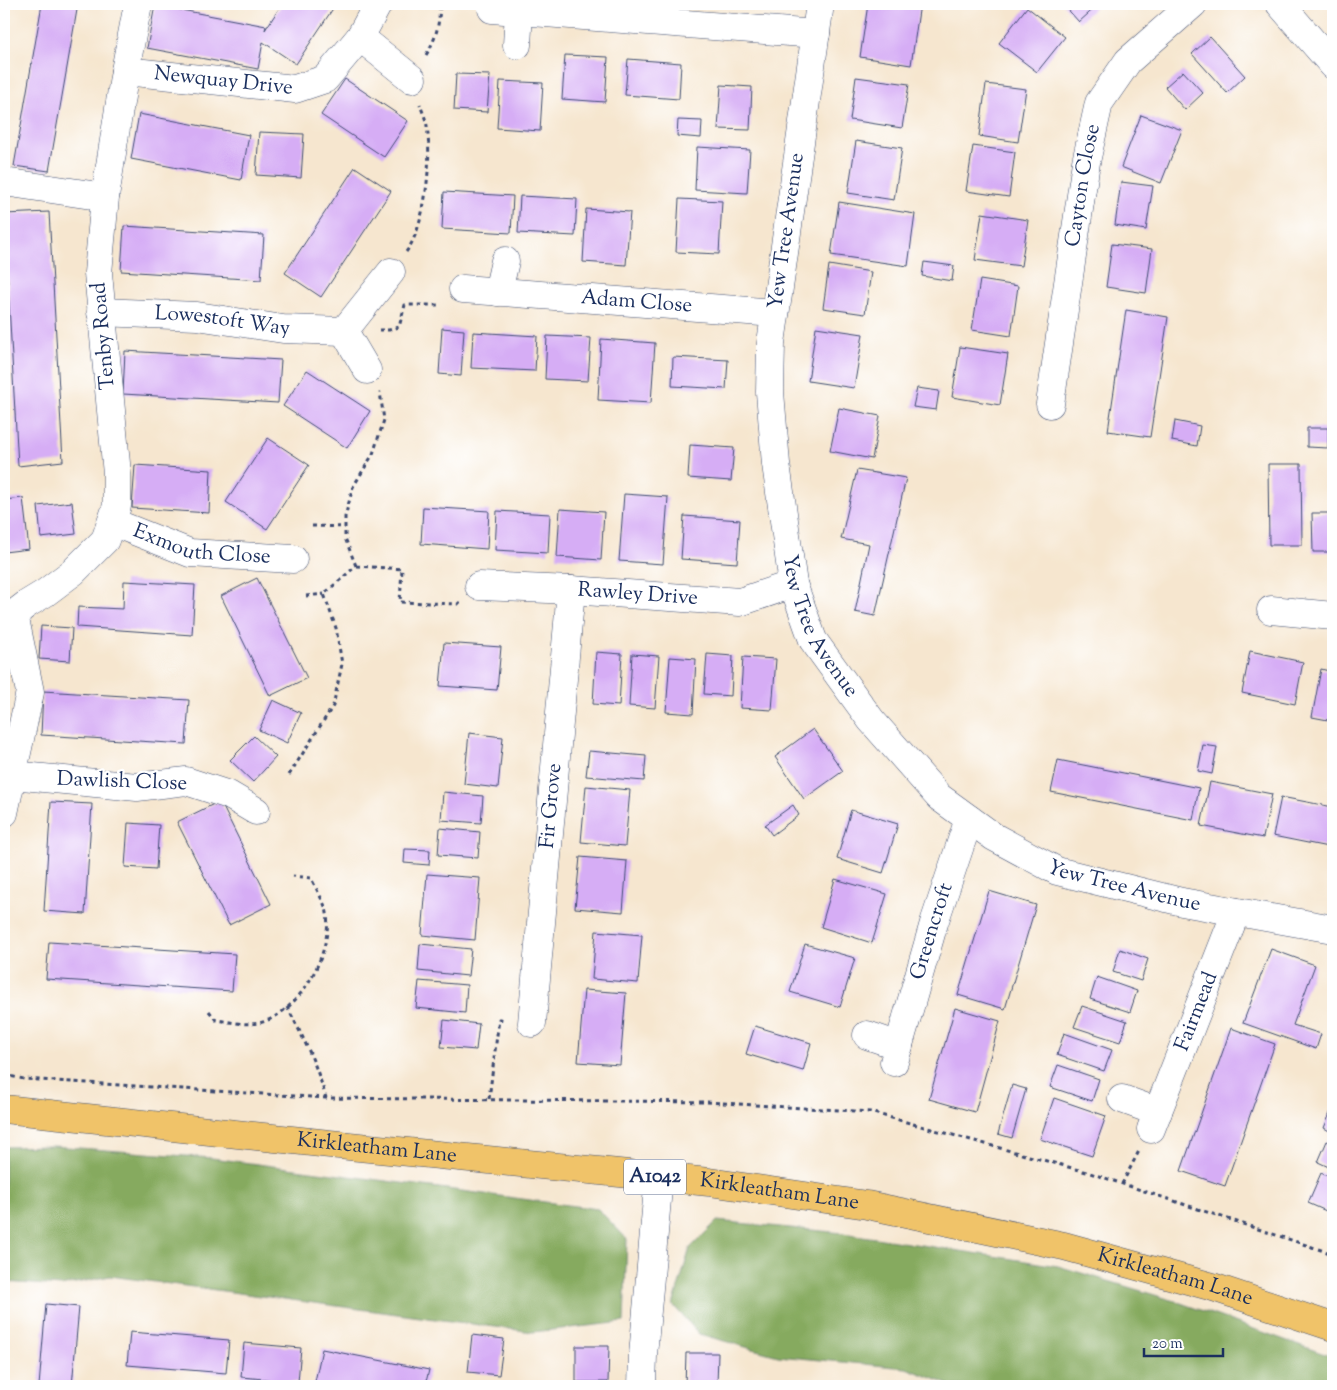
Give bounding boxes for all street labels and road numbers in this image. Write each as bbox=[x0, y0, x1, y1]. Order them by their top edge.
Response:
street label: Newquay Drive bbox=[152, 59, 294, 104]
street label: Cayton Close bbox=[1059, 121, 1109, 249]
street label: Yew Tree Avenue bbox=[761, 151, 813, 311]
street label: Tenby Road bbox=[84, 281, 124, 391]
street label: Adam Close bbox=[580, 283, 693, 322]
street label: Lowestoft Way bbox=[154, 299, 291, 344]
street label: Exmouth Close bbox=[128, 517, 271, 573]
street label: Yew Tree Avenue bbox=[774, 552, 865, 704]
street label: Rawley Drive bbox=[576, 576, 699, 614]
street label: Fir Grove bbox=[533, 762, 570, 850]
street label: Dawlish Close bbox=[56, 765, 188, 799]
street label: Yew Tree Avenue bbox=[1041, 853, 1203, 920]
street label: Greencroft bbox=[903, 879, 961, 984]
street label: Fairmead bbox=[1168, 967, 1226, 1056]
street label: Kirkleatham Lane bbox=[295, 1126, 458, 1172]
road number: A1042 bbox=[624, 1160, 686, 1194]
street label: Kirkleatham Lane bbox=[698, 1166, 861, 1219]
street label: Kirkleatham Lane bbox=[1094, 1241, 1257, 1314]

